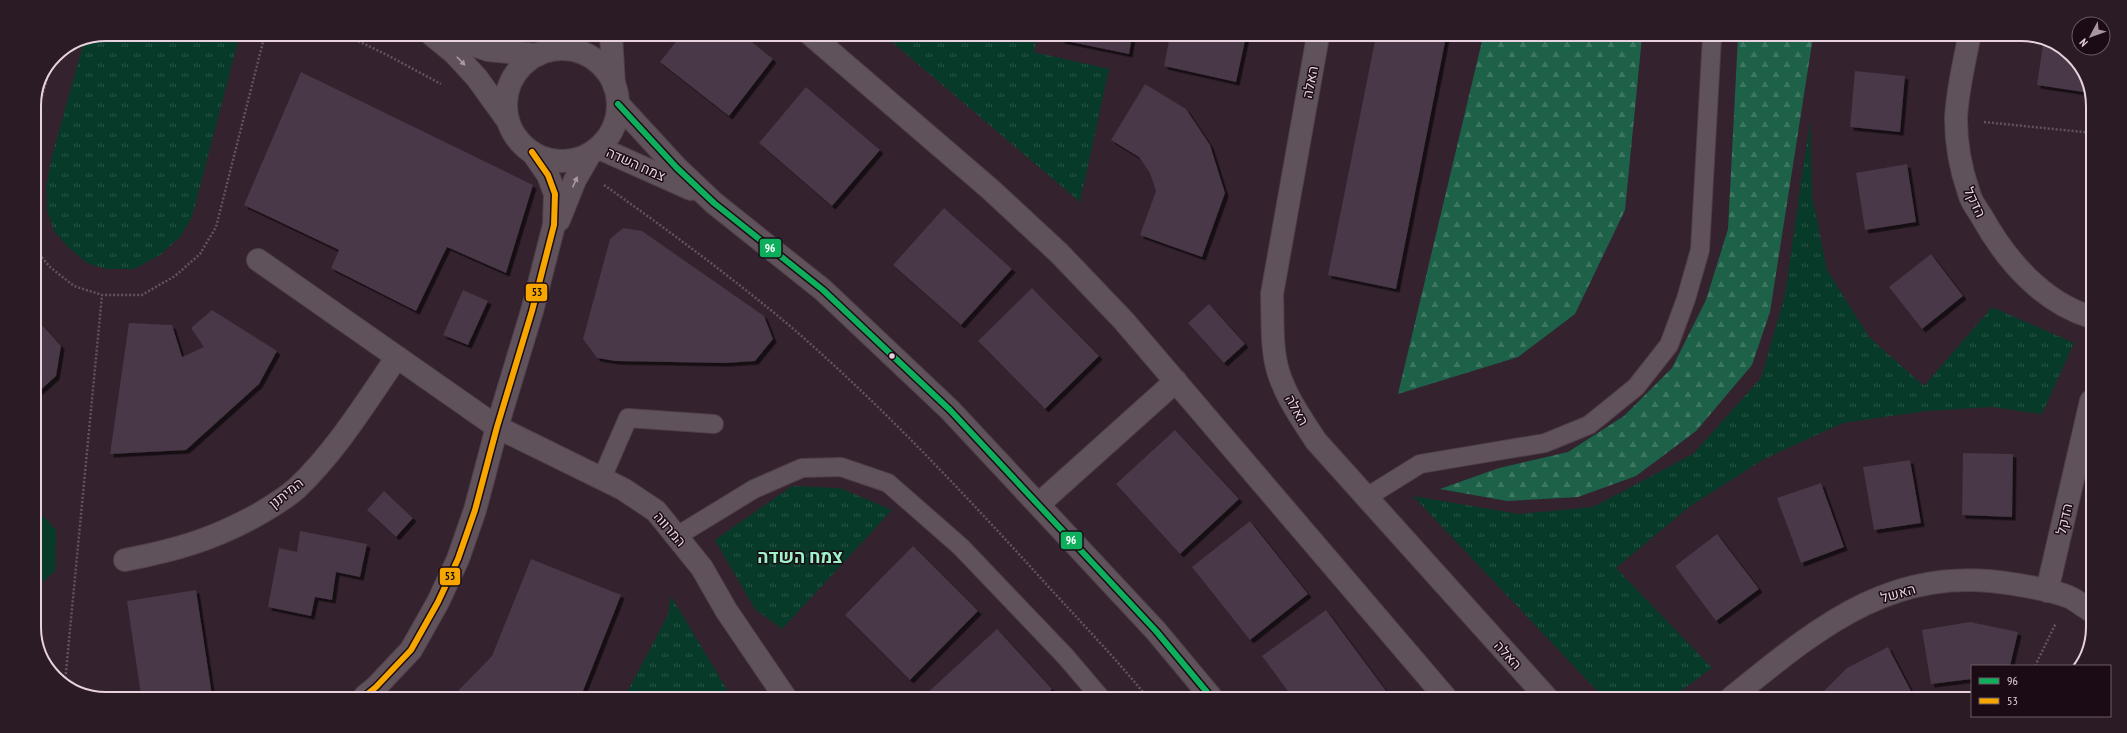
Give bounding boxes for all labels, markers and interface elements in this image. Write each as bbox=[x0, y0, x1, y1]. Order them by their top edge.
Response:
north arrow bbox=[2071, 16, 2111, 56]
text: N bbox=[2076, 36, 2091, 49]
one-way arrow bbox=[456, 56, 466, 66]
street label: האלה bbox=[1298, 64, 1322, 100]
street label: צמח השדה bbox=[604, 143, 669, 185]
one-way arrow bbox=[572, 176, 578, 187]
street label: הדקל bbox=[1960, 184, 1990, 220]
line badge: 96 bbox=[759, 238, 782, 258]
text: 96 bbox=[765, 241, 775, 255]
line badge: 53 bbox=[525, 283, 548, 302]
text: 53 bbox=[532, 285, 542, 299]
unlabelled marker bbox=[887, 351, 897, 361]
street label: האלה bbox=[1281, 391, 1313, 429]
street label: המיתנן bbox=[265, 474, 307, 512]
street label: הדקל bbox=[2052, 502, 2076, 536]
street label: המרווה bbox=[650, 508, 690, 550]
line badge: 96 bbox=[1060, 531, 1083, 550]
text: 96 bbox=[1066, 533, 1076, 547]
district label: צמח השדה bbox=[757, 545, 843, 568]
line badge: 53 bbox=[439, 567, 461, 586]
text: 53 bbox=[445, 569, 455, 583]
street label: האשל bbox=[1878, 579, 1918, 607]
street label: האלה bbox=[1490, 637, 1526, 673]
legend bbox=[1971, 665, 2111, 717]
text: 96 bbox=[2007, 673, 2018, 688]
text: 53 bbox=[2007, 693, 2018, 708]

